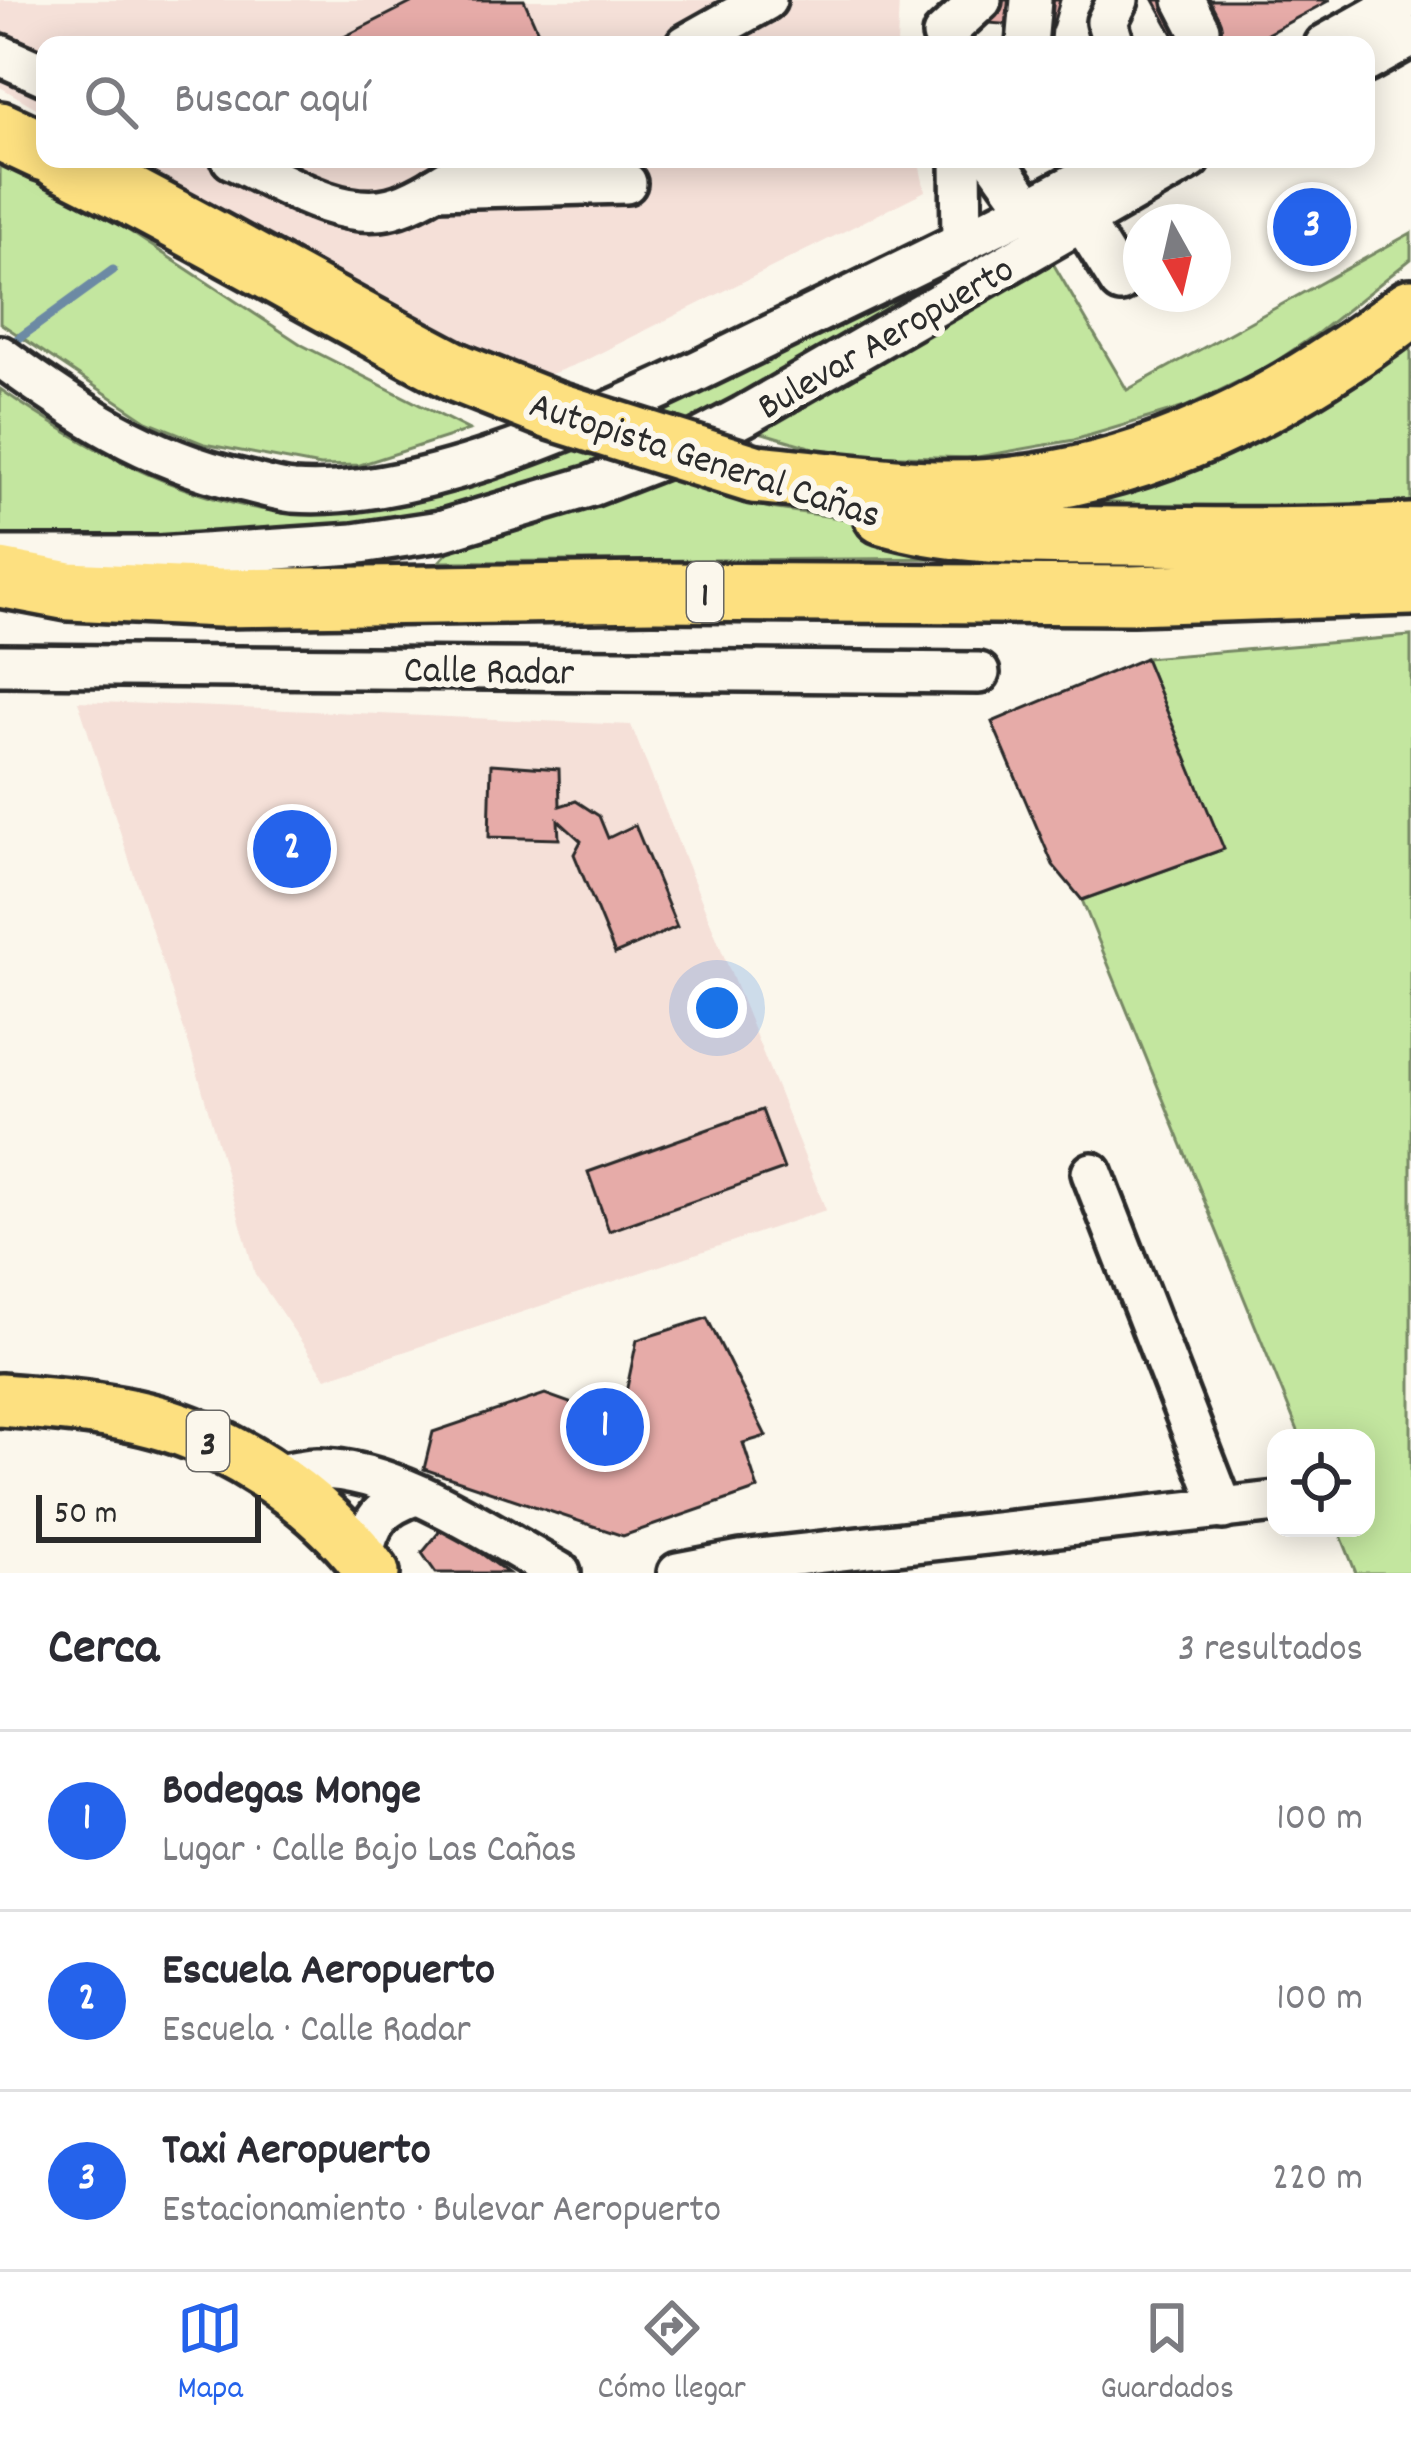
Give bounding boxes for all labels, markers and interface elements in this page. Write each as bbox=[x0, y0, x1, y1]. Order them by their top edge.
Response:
search box bbox=[36, 36, 1375, 168]
icon: search bbox=[78, 69, 144, 135]
text: Buscar aquí bbox=[174, 70, 369, 134]
pin: 3 bbox=[1273, 182, 1351, 272]
north arrow bbox=[1123, 204, 1231, 312]
street label: Bulevar Aeropuerto bbox=[749, 245, 1026, 436]
street label: Autopista General Cañas bbox=[521, 380, 887, 546]
road number: 1 bbox=[687, 562, 723, 622]
street label: Calle Radar bbox=[403, 646, 575, 703]
pin: 2 bbox=[253, 804, 331, 894]
your location bbox=[687, 978, 747, 1038]
pin: 1 bbox=[566, 1382, 644, 1472]
road number: 3 bbox=[187, 1411, 229, 1471]
map controls bbox=[1267, 1429, 1375, 1537]
button: locate bbox=[1267, 1429, 1375, 1537]
scale bar bbox=[36, 1489, 261, 1542]
text: 50 m bbox=[54, 1492, 118, 1539]
text: Cerca bbox=[48, 1615, 159, 1687]
text: 3 resultados bbox=[1178, 1624, 1363, 1679]
text: Bodegas Monge bbox=[162, 1761, 421, 1825]
text: 1 bbox=[83, 1793, 91, 1848]
text: 100 m bbox=[1276, 1793, 1363, 1848]
text: Lugar · Calle Bajo Las Cañas bbox=[162, 1825, 577, 1880]
text: Escuela Aeropuerto bbox=[162, 1941, 495, 2005]
text: 2 bbox=[78, 1973, 96, 2028]
text: 100 m bbox=[1276, 1973, 1363, 2028]
text: Escuela · Calle Radar bbox=[162, 2005, 471, 2060]
text: Taxi Aeropuerto bbox=[162, 2121, 431, 2185]
text: 3 bbox=[78, 2153, 96, 2208]
text: 220 m bbox=[1272, 2153, 1363, 2208]
text: Estacionamiento · Bulevar Aeropuerto bbox=[162, 2185, 721, 2240]
tab: Mapa bbox=[177, 2295, 243, 2414]
tab: Cómo llegar bbox=[598, 2295, 746, 2414]
tab: Guardados bbox=[1100, 2295, 1234, 2414]

